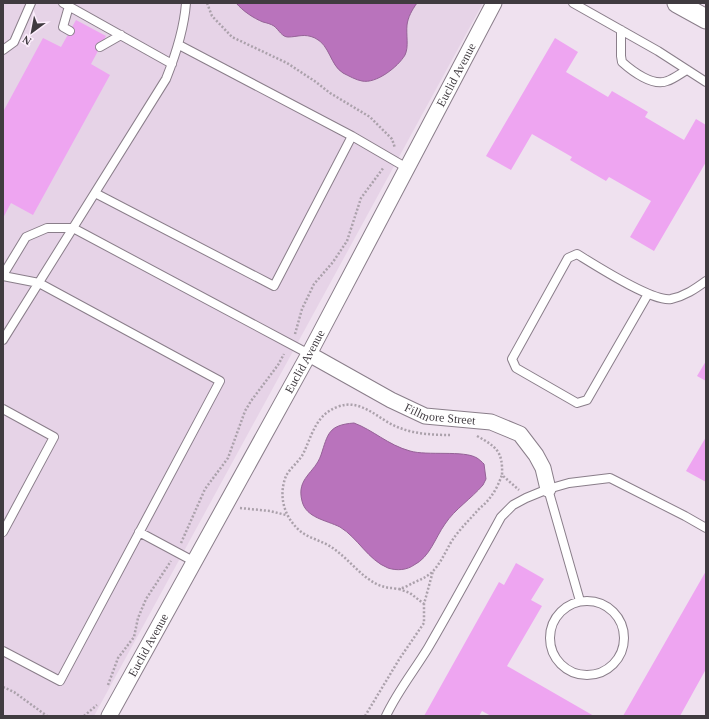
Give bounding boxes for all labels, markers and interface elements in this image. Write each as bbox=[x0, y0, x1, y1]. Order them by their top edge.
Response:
north arrow bbox=[12, 12, 52, 52]
text: N bbox=[20, 33, 33, 48]
street label: Euclid Avenue bbox=[434, 41, 479, 109]
street label: Euclid Avenue bbox=[282, 327, 328, 396]
street label: Fillmore Street bbox=[402, 400, 477, 428]
street label: Euclid Avenue bbox=[125, 611, 171, 679]

